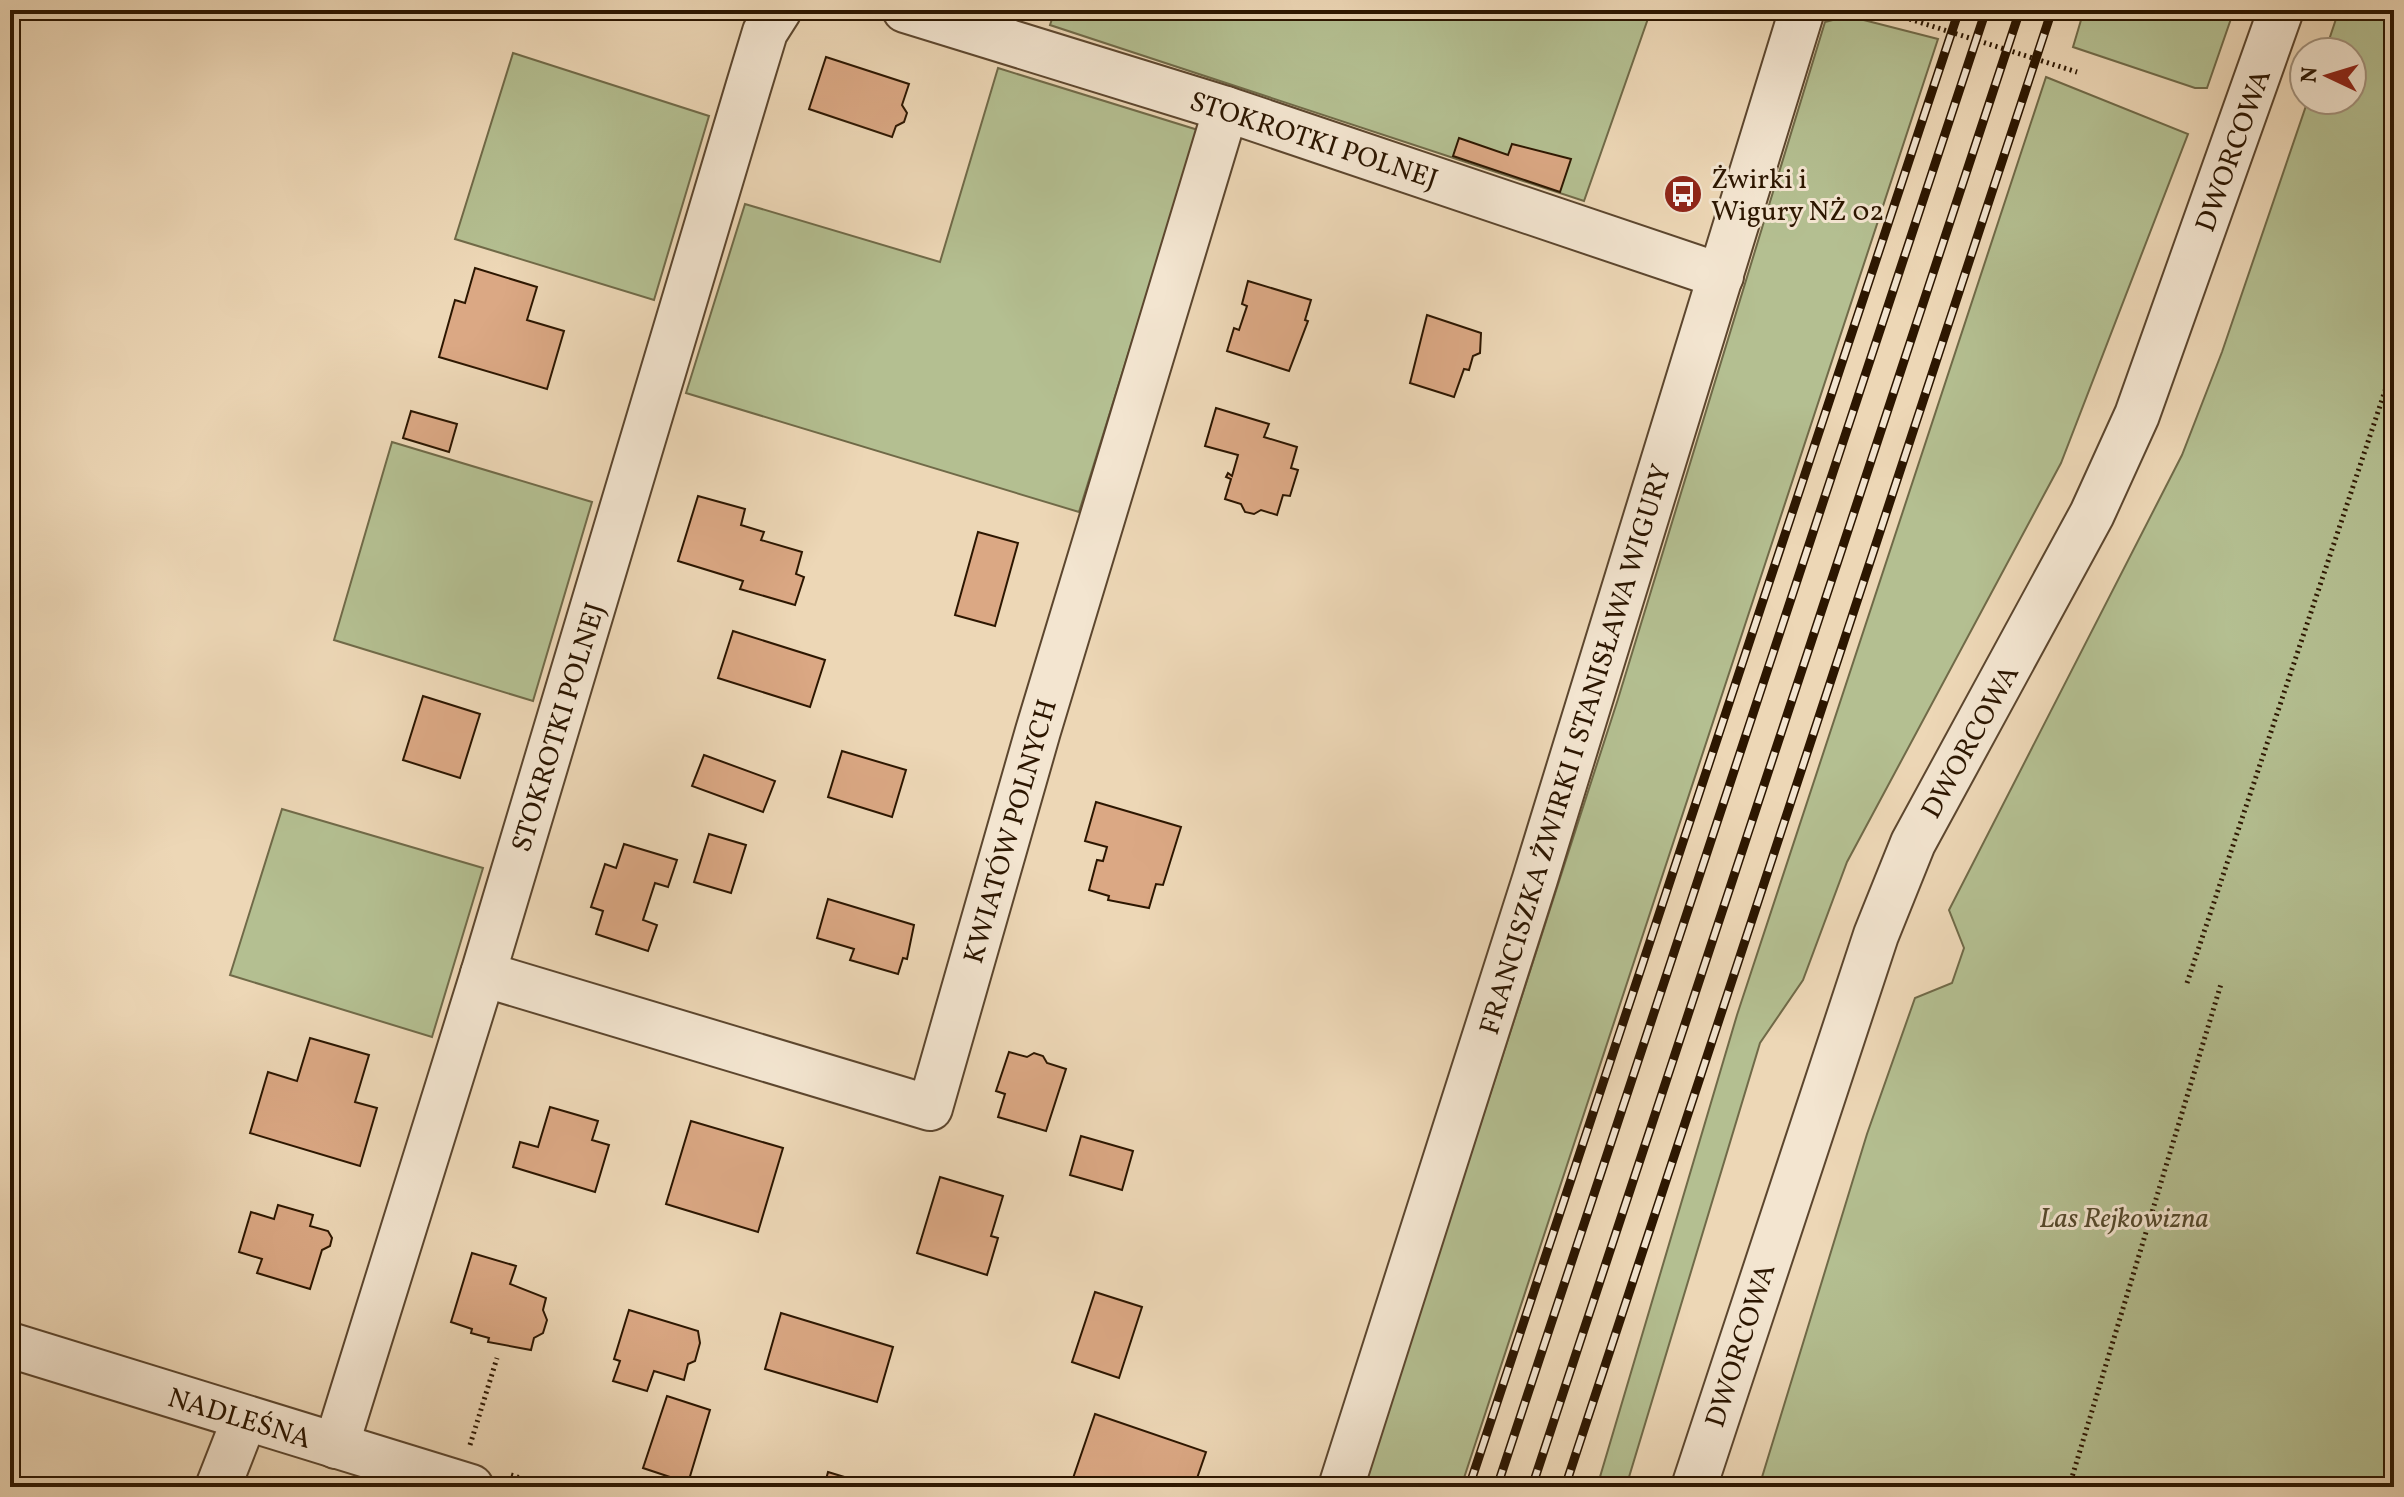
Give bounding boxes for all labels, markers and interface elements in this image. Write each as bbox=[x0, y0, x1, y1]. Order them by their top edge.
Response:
north arrow bbox=[2288, 36, 2368, 116]
street label: DWORCOWA bbox=[2187, 64, 2282, 237]
text: N bbox=[2295, 66, 2327, 84]
street label: STOKROTKI POLNEJ bbox=[1184, 83, 1442, 200]
place label: Żwirki i Wigury NŻ 02 bbox=[1711, 161, 1884, 232]
bus stop icon: Żwirki i Wigury NŻ 02 bbox=[1662, 173, 1704, 215]
street label: FRANCISZKA ŻWIRKI I STANISŁAWA WIGURY bbox=[1471, 460, 1682, 1040]
street label: STOKROTKI POLNEJ bbox=[503, 598, 616, 857]
street label: DWORCOWA bbox=[1913, 658, 2030, 826]
street label: KWIATÓW POLNYCH bbox=[955, 695, 1068, 968]
park label: Las Rejkowizna bbox=[2039, 1200, 2209, 1239]
street label: DWORCOWA bbox=[1697, 1259, 1786, 1433]
street label: NADLEŚNA bbox=[163, 1379, 316, 1460]

